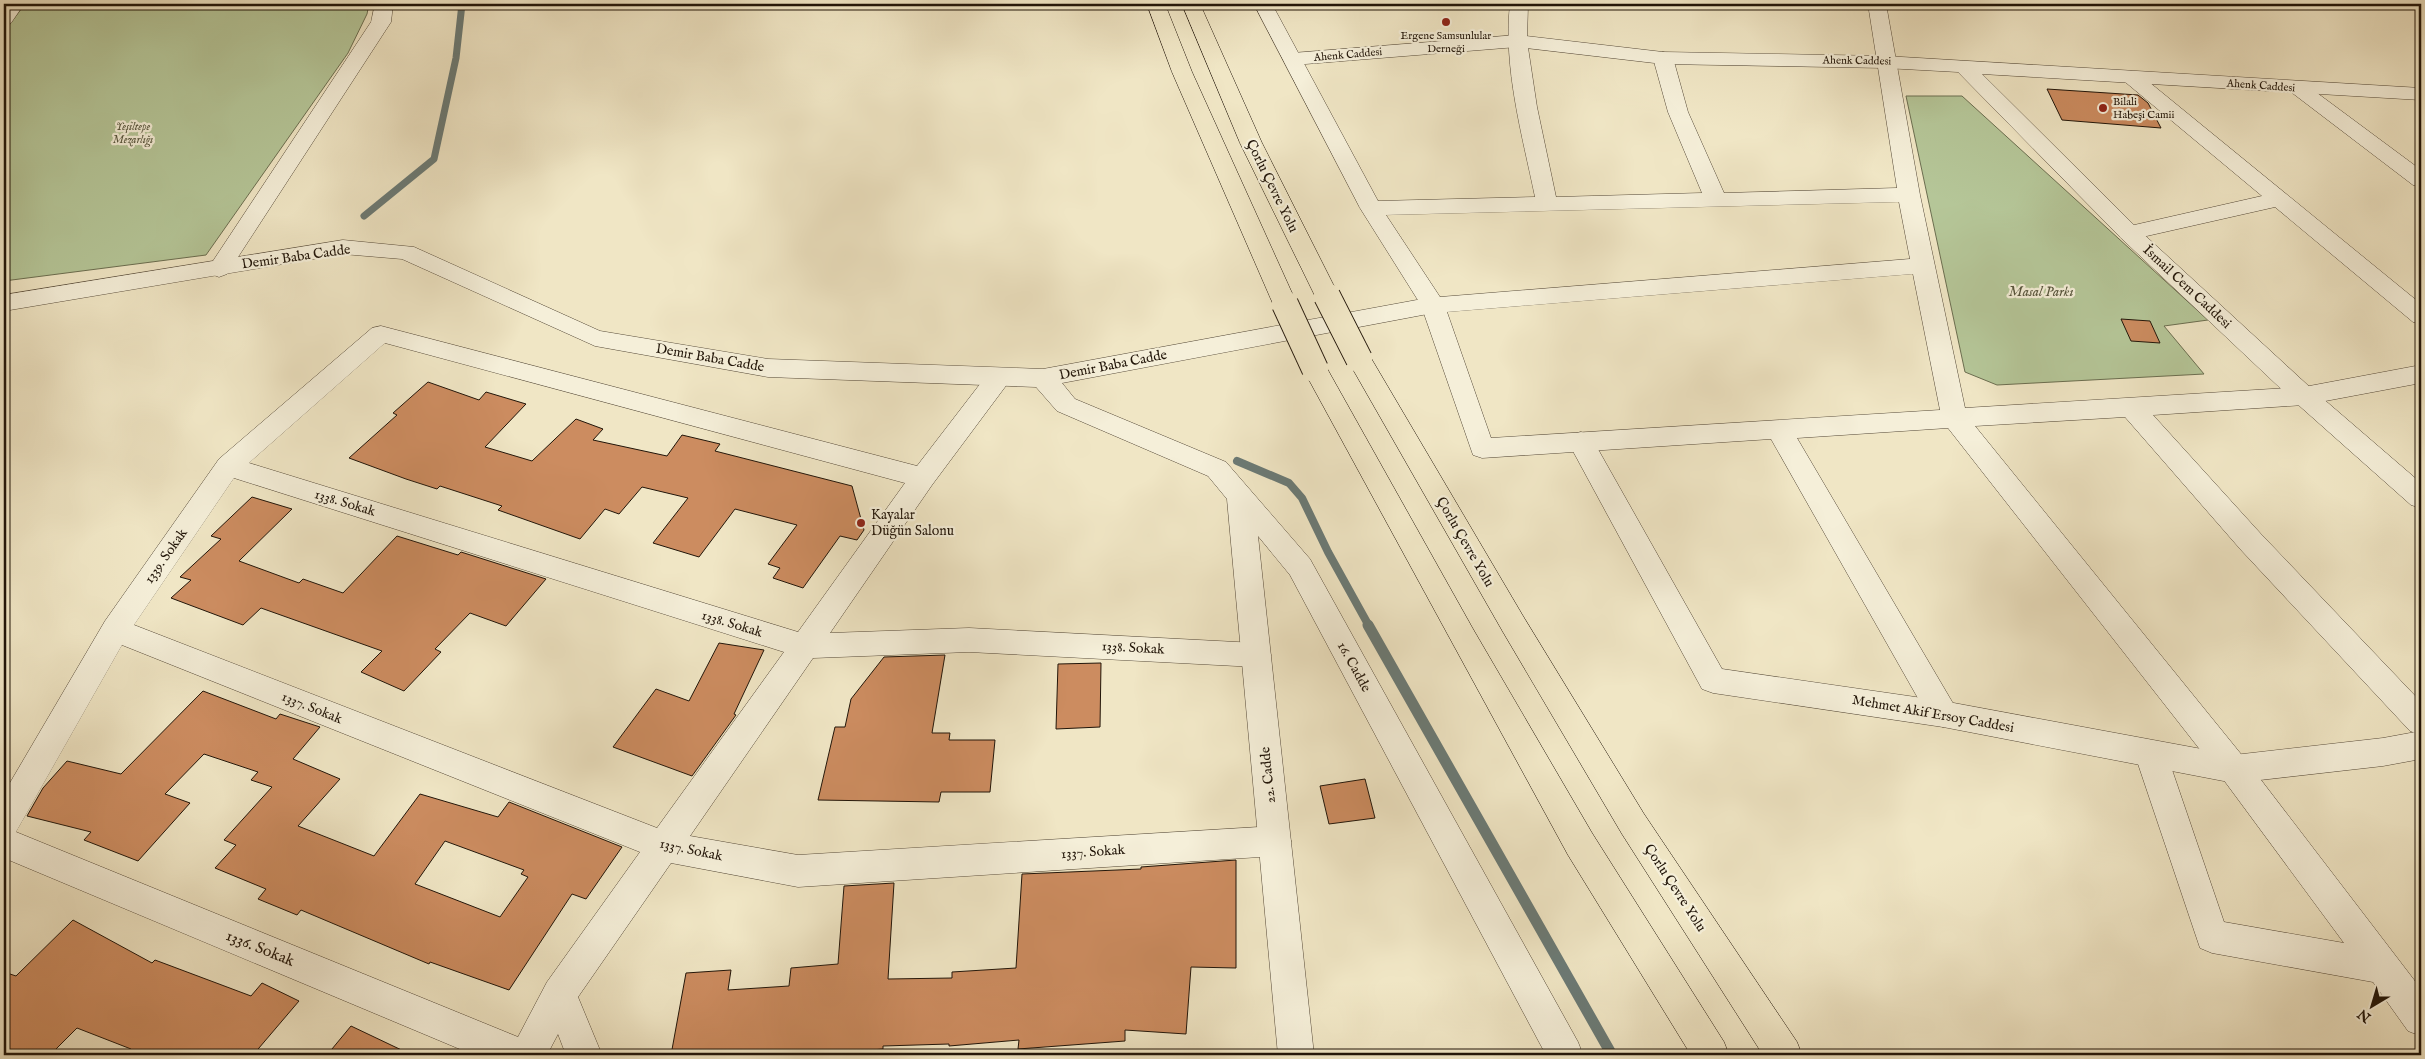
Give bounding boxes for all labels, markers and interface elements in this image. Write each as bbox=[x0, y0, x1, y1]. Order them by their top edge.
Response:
marker: Ergene Samsunlular Derneği bbox=[1440, 16, 1452, 28]
place label: Ergene Samsunlular Derneği bbox=[1401, 29, 1491, 56]
street label: Ahenk Caddesi bbox=[1312, 45, 1383, 65]
street label: Ahenk Caddesi bbox=[1822, 53, 1891, 69]
street label: Ahenk Caddesi bbox=[2225, 77, 2296, 95]
place label: Bilali Habeşi Camii bbox=[2113, 95, 2174, 122]
marker: Bilali Habeşi Camii bbox=[2097, 102, 2109, 114]
park label: Yeşiltepe Mezarlığı bbox=[113, 120, 153, 148]
street label: Çorlu Çevre Yolu bbox=[1242, 137, 1302, 235]
street label: Demir Baba Cadde bbox=[240, 240, 352, 274]
street label: İsmail Cem Caddesi bbox=[2139, 241, 2235, 333]
park label: Masal Parkı bbox=[2009, 283, 2073, 301]
street label: Demir Baba Cadde bbox=[654, 340, 766, 376]
street label: Demir Baba Cadde bbox=[1057, 346, 1169, 384]
street label: 1338. Sokak bbox=[312, 485, 378, 521]
street label: Çorlu Çevre Yolu bbox=[1432, 494, 1498, 590]
place label: Kayalar Düğün Salonu bbox=[871, 506, 954, 540]
marker: Kayalar Düğün Salonu bbox=[855, 517, 867, 529]
street label: 1339. Sokak bbox=[140, 524, 192, 587]
street label: 1338. Sokak bbox=[699, 606, 765, 642]
street label: 1338. Sokak bbox=[1101, 637, 1165, 659]
street label: 16. Cadde bbox=[1333, 639, 1375, 696]
street label: 1337. Sokak bbox=[279, 688, 345, 729]
street label: Mehmet Akif Ersoy Caddesi bbox=[1851, 691, 2016, 737]
street label: 22. Cadde bbox=[1256, 745, 1280, 804]
street label: 1337. Sokak bbox=[658, 835, 725, 866]
street label: 1337. Sokak bbox=[1060, 841, 1126, 863]
street label: Çorlu Çevre Yolu bbox=[1640, 841, 1710, 935]
street label: 1336. Sokak bbox=[223, 926, 298, 972]
north arrow bbox=[2348, 982, 2398, 1032]
text: N bbox=[2354, 1005, 2376, 1027]

